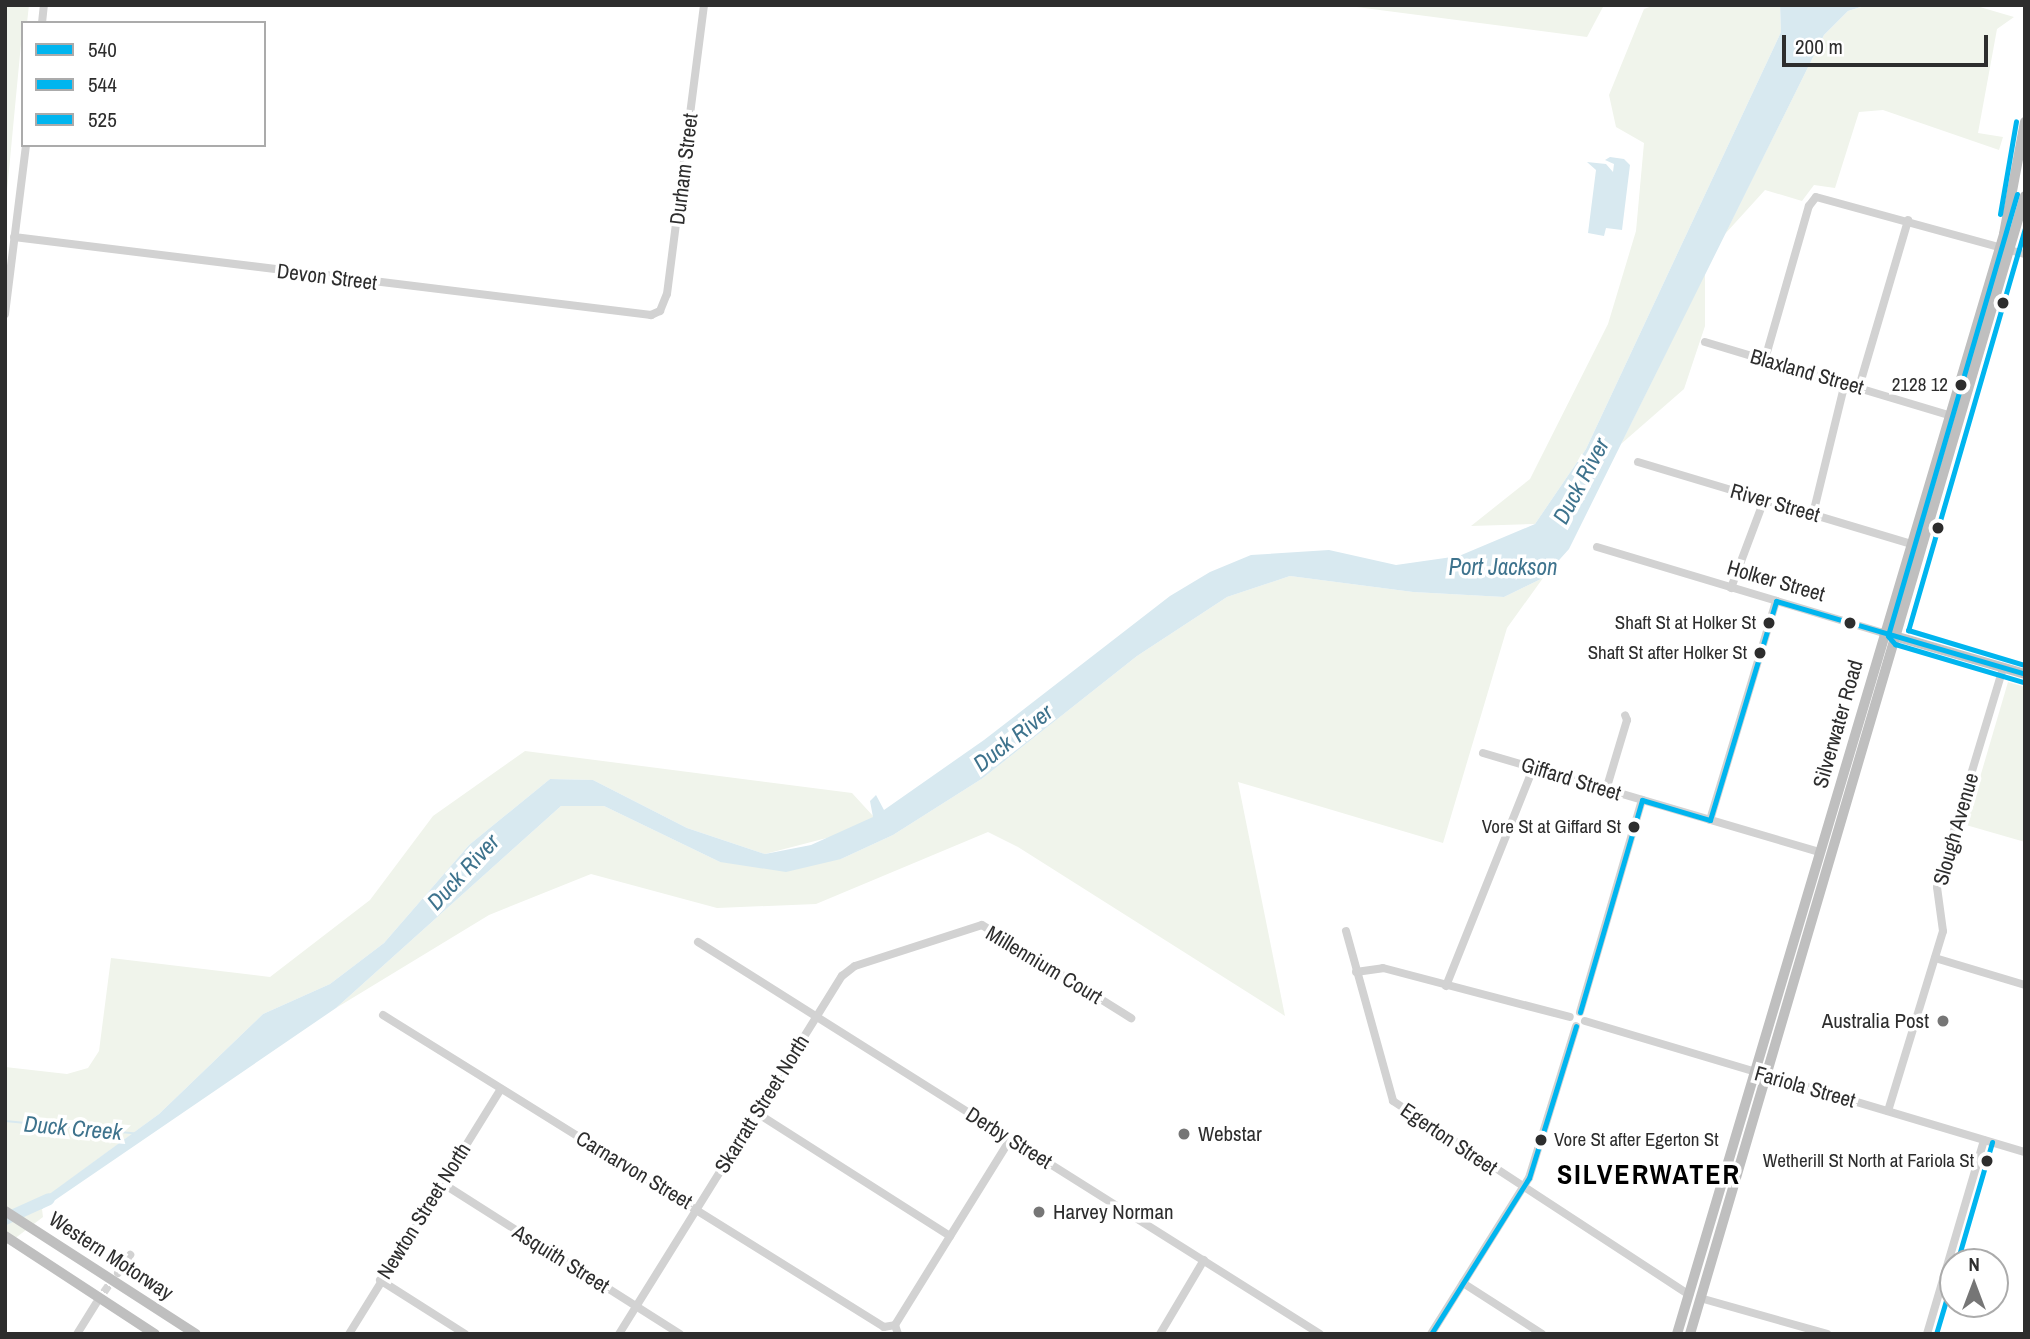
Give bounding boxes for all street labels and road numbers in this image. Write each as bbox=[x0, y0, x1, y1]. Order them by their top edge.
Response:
street label: Durham Street bbox=[665, 112, 703, 226]
street label: Devon Street bbox=[276, 258, 378, 296]
street label: Blaxland Street bbox=[1747, 344, 1867, 400]
street label: River Street bbox=[1727, 478, 1823, 528]
street label: Holker Street bbox=[1724, 555, 1828, 607]
street label: Silverwater Road bbox=[1808, 657, 1868, 791]
street label: Giffard Street bbox=[1518, 752, 1624, 806]
street label: Slough Avenue bbox=[1928, 770, 1984, 888]
street label: Millennium Court bbox=[981, 920, 1107, 1010]
street label: Skarratt Street North bbox=[709, 1030, 815, 1178]
street label: Fariola Street bbox=[1752, 1061, 1858, 1113]
street label: Egerton Street bbox=[1396, 1098, 1502, 1180]
street label: Derby Street bbox=[961, 1102, 1057, 1174]
street label: Carnarvon Street bbox=[571, 1125, 697, 1215]
street label: Newton Street North bbox=[372, 1138, 476, 1284]
street label: Western Motorway bbox=[44, 1206, 178, 1306]
street label: Asquith Street bbox=[508, 1219, 614, 1299]

